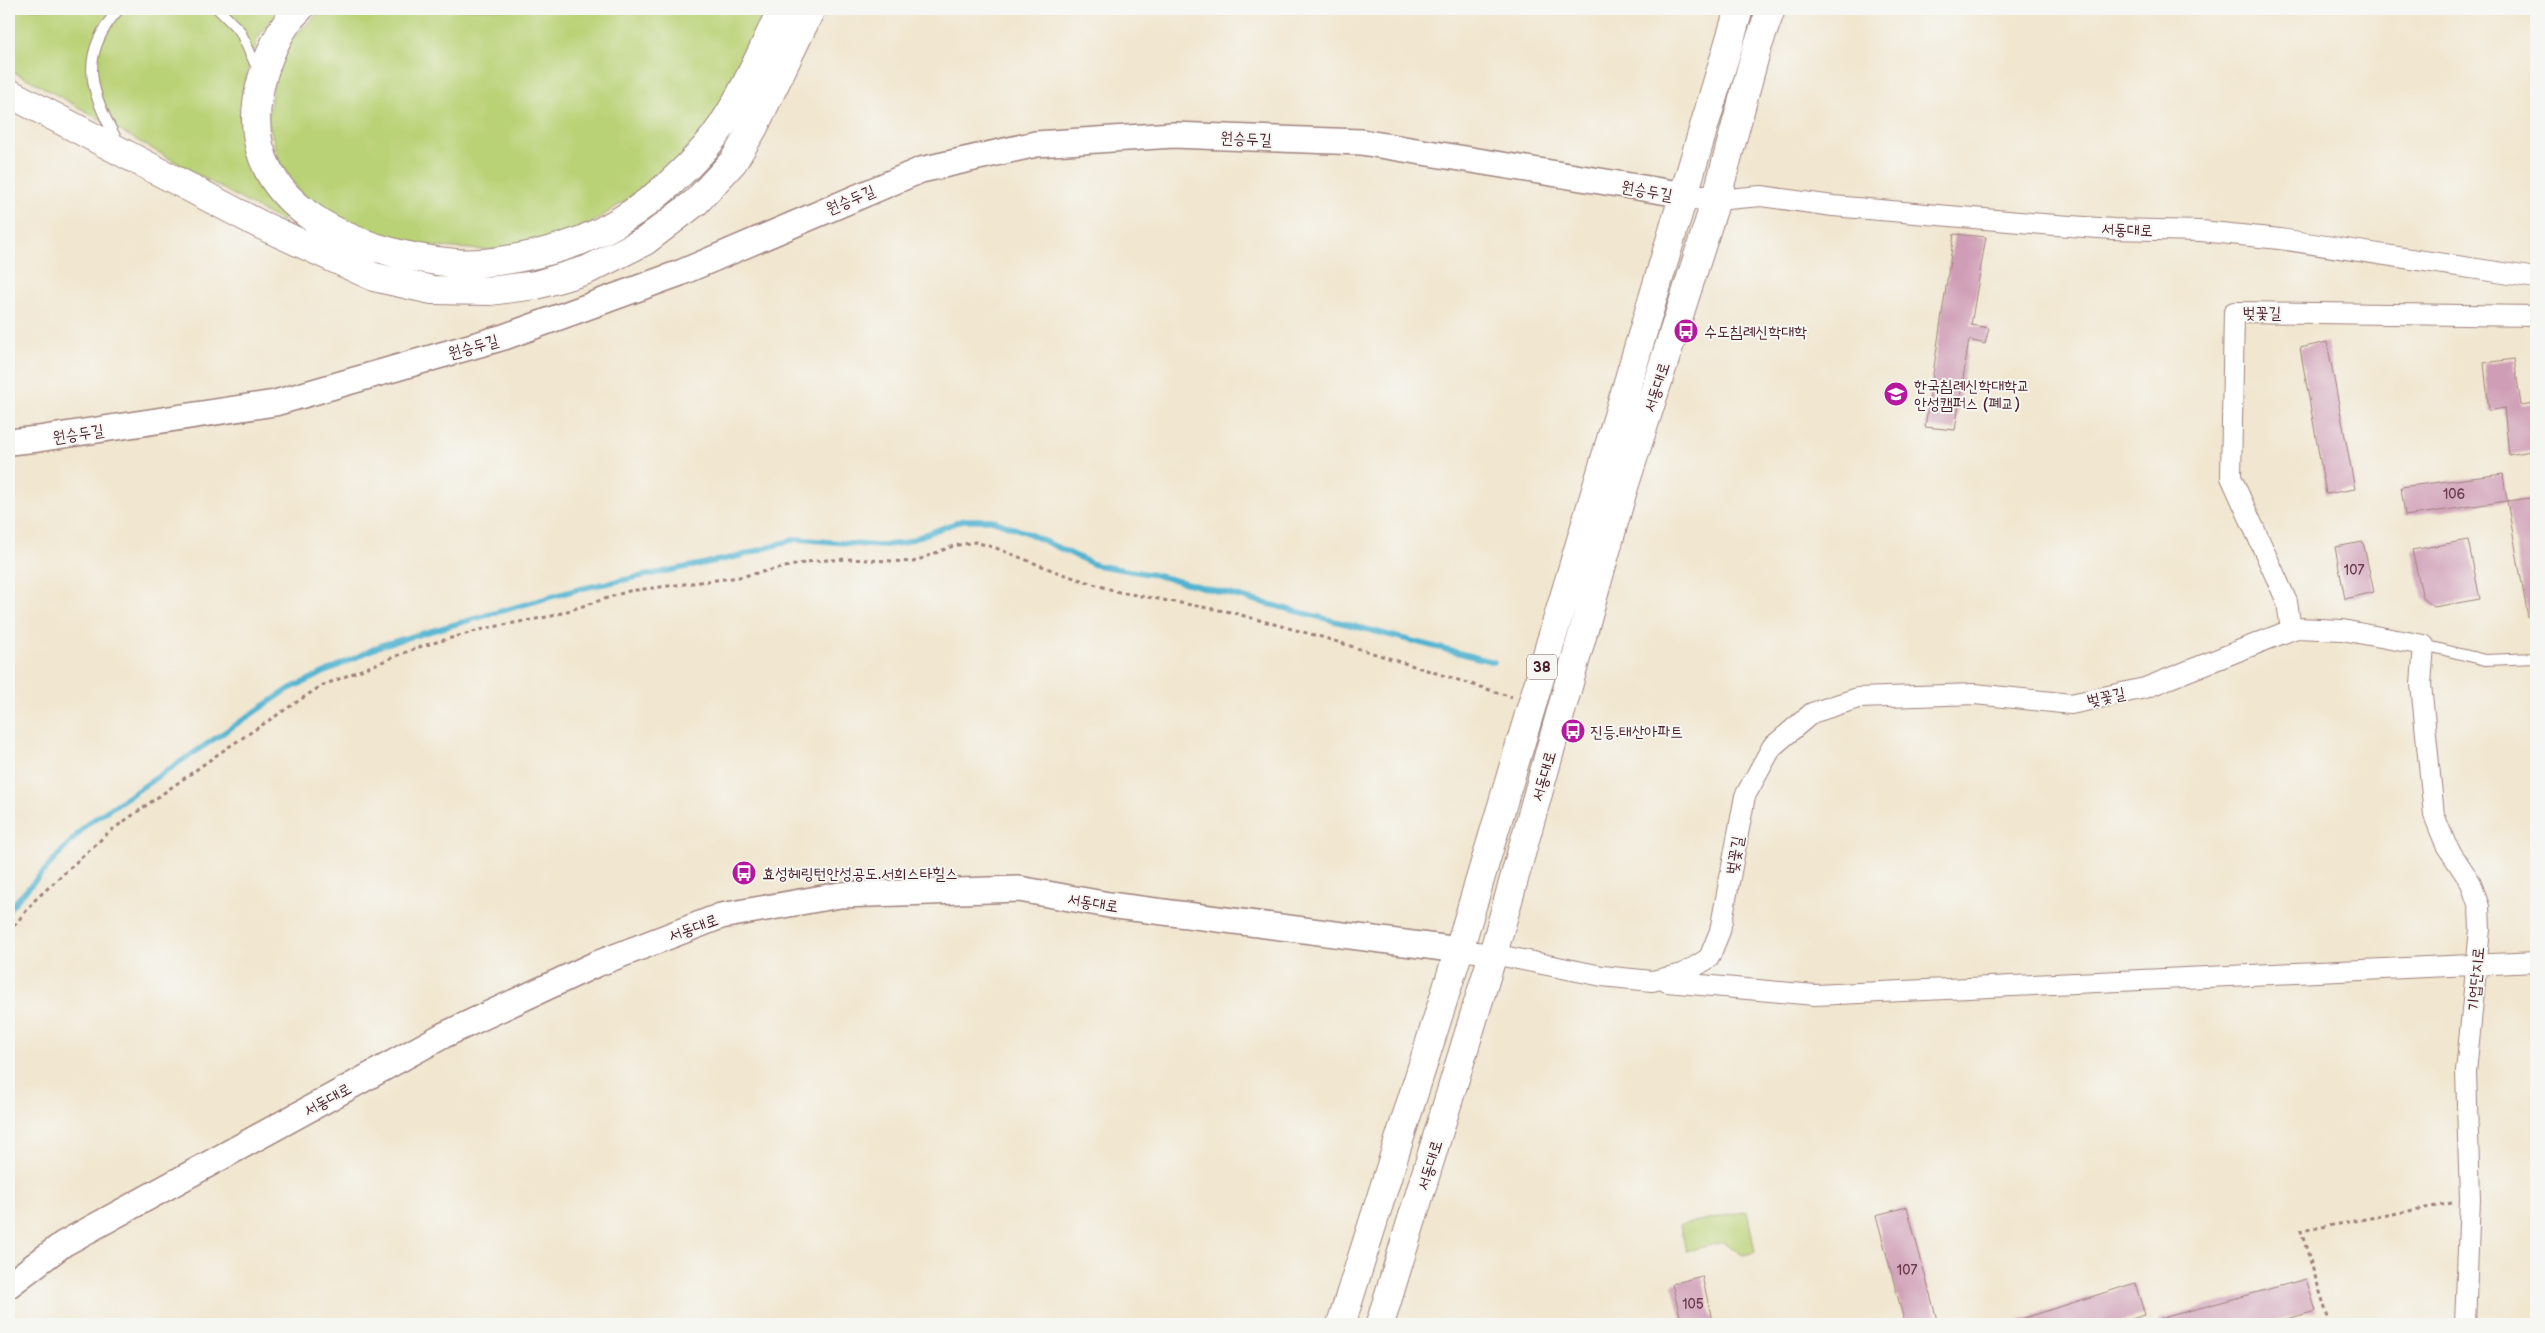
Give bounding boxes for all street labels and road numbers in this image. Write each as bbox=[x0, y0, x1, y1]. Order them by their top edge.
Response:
street label: 원승두길 bbox=[1220, 129, 1272, 150]
street label: 원승두길 bbox=[1620, 178, 1674, 205]
street label: 원승두길 bbox=[823, 182, 878, 219]
street label: 서동대로 bbox=[2101, 220, 2153, 241]
street label: 벚꽃길 bbox=[2242, 304, 2282, 323]
street label: 원승두길 bbox=[446, 331, 501, 364]
street label: 서동대로 bbox=[1640, 360, 1674, 415]
street label: 원승두길 bbox=[51, 421, 105, 448]
road number: 38 bbox=[1527, 654, 1557, 680]
street label: 벚꽃길 bbox=[2085, 684, 2127, 711]
street label: 서동대로 bbox=[1528, 749, 1561, 804]
street label: 벚꽃길 bbox=[1723, 834, 1748, 876]
street label: 서동대로 bbox=[1066, 890, 1120, 917]
street label: 서동대로 bbox=[666, 911, 721, 946]
street label: 기업단지로 bbox=[2464, 946, 2489, 1012]
street label: 서동대로 bbox=[301, 1080, 355, 1121]
street label: 서동대로 bbox=[1414, 1138, 1447, 1193]

